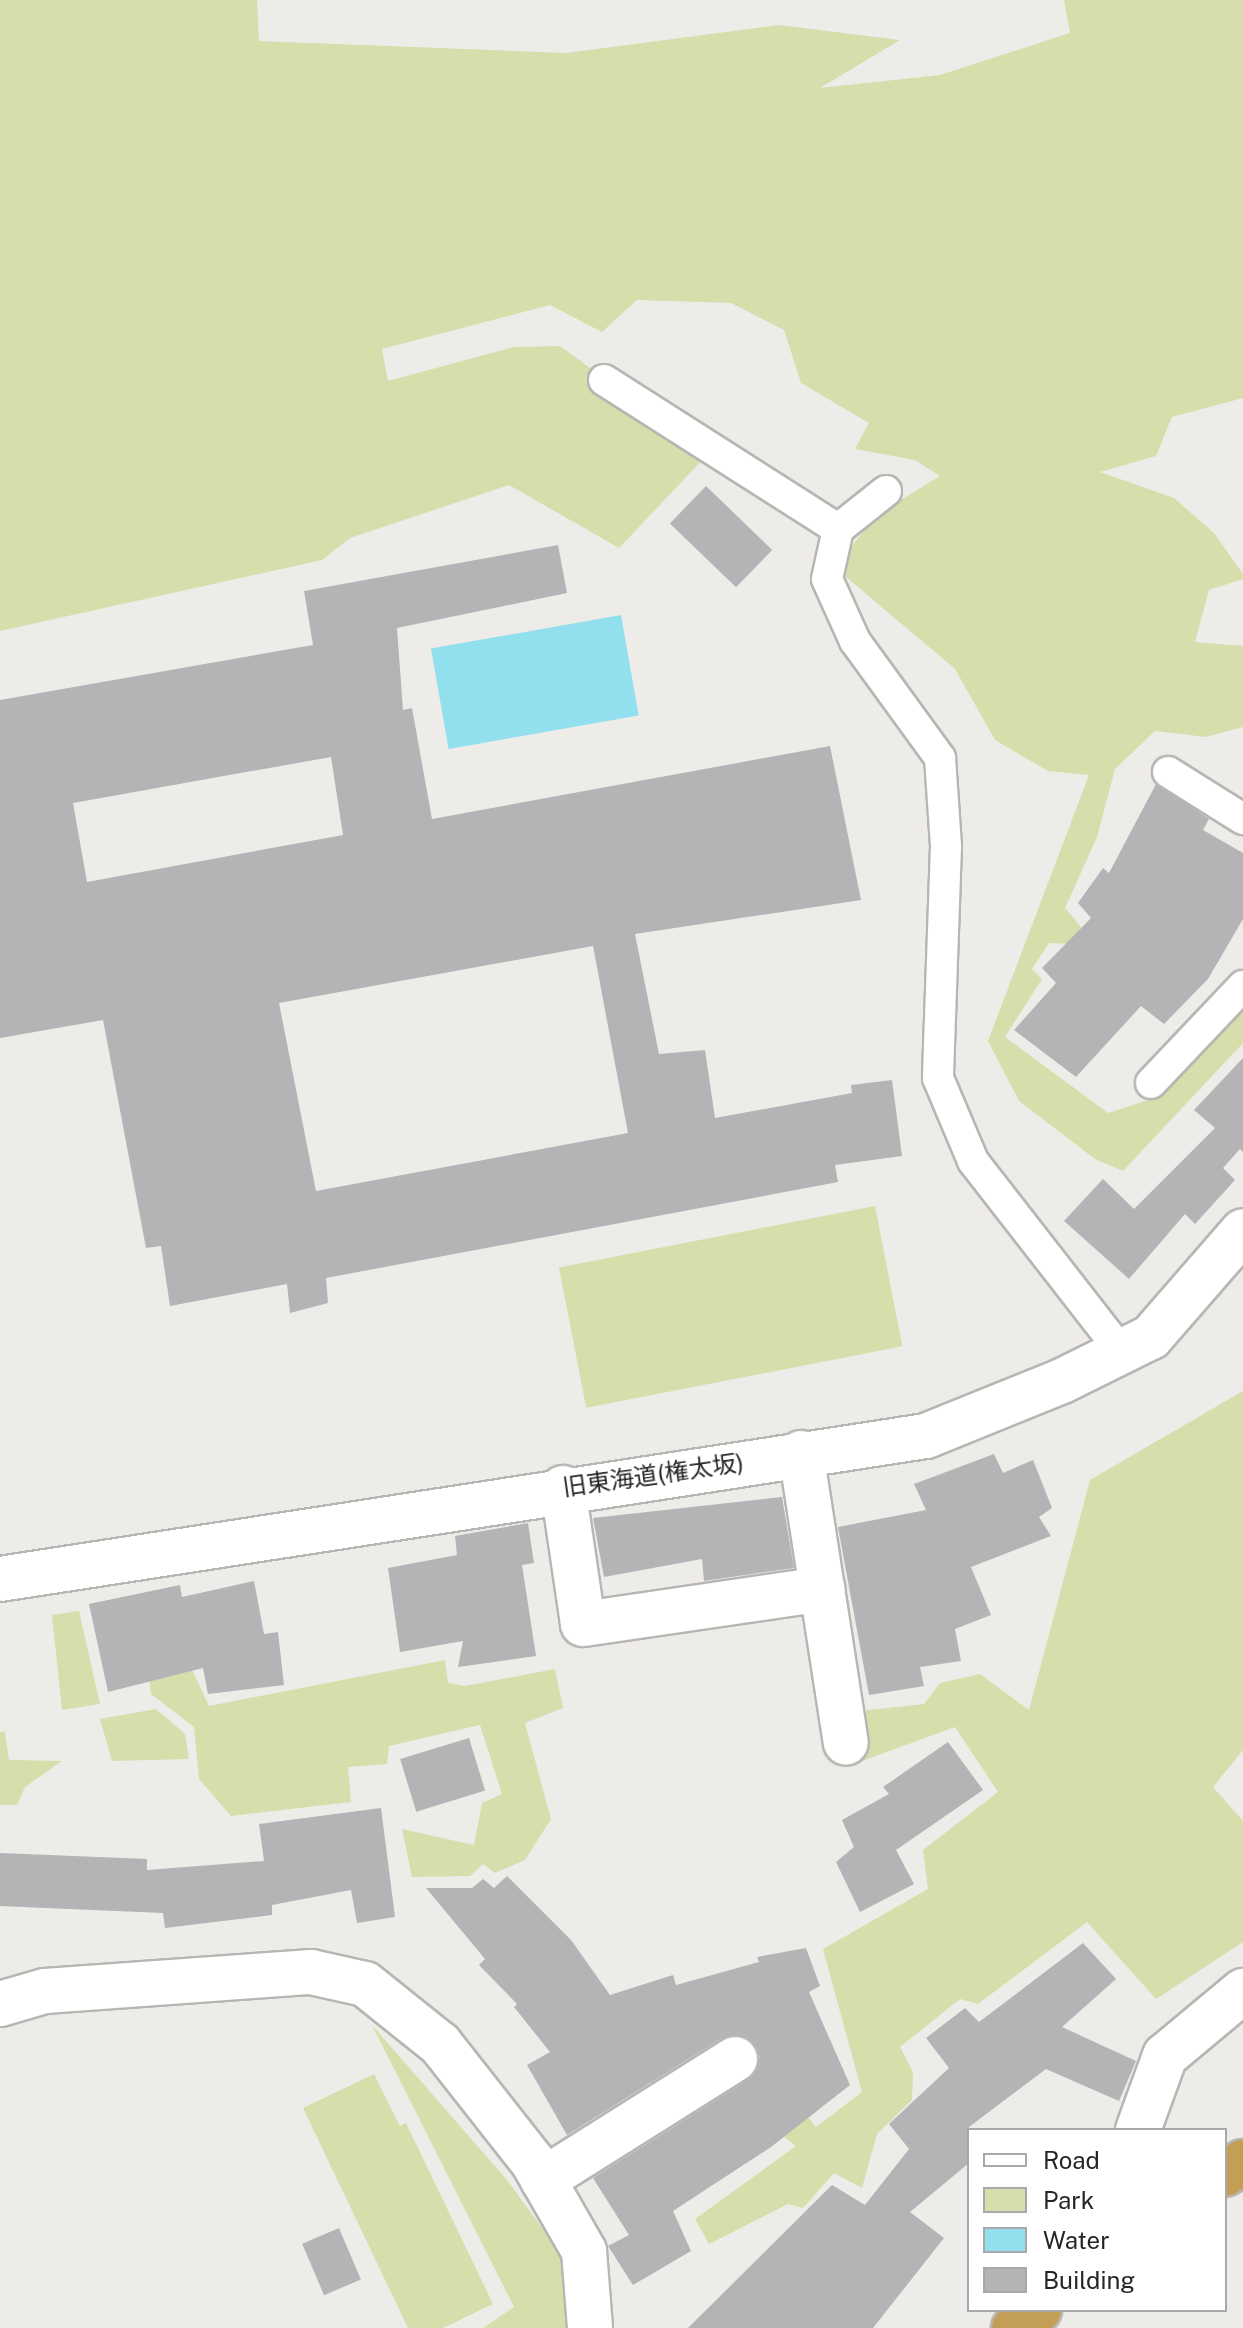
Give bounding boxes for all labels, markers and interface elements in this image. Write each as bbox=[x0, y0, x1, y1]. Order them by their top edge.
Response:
street label: 旧東海道(権太坂) bbox=[561, 1448, 745, 1502]
legend bbox=[967, 2128, 1227, 2312]
text: Road bbox=[1043, 2146, 1100, 2174]
text: Park bbox=[1043, 2186, 1094, 2214]
text: Water bbox=[1043, 2226, 1110, 2254]
text: Building bbox=[1043, 2266, 1135, 2294]

